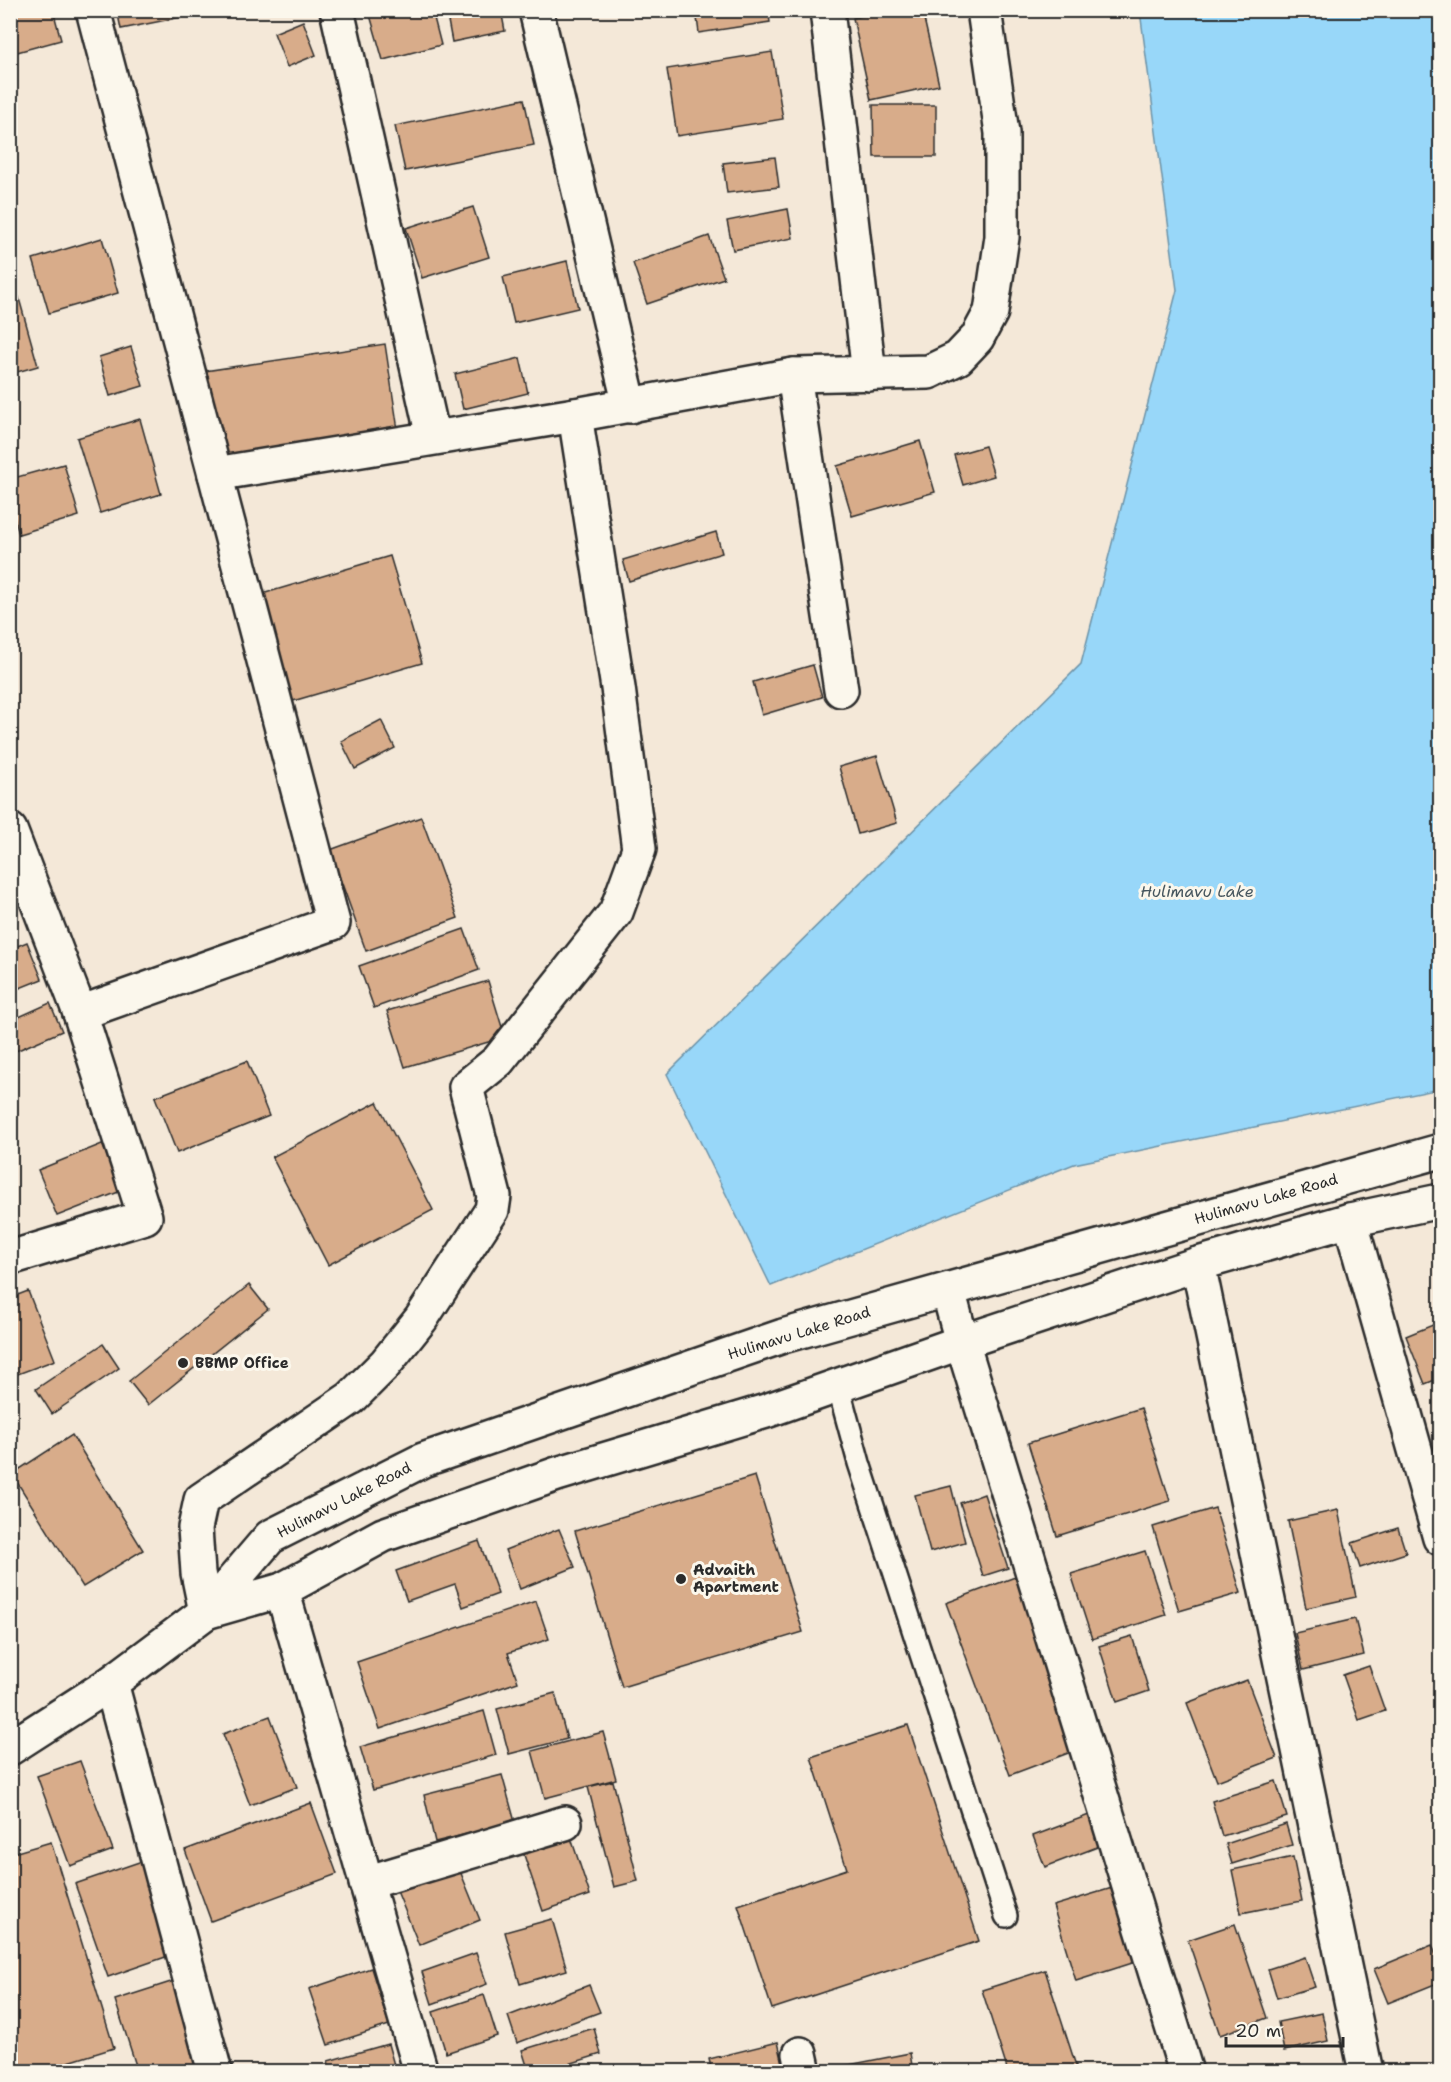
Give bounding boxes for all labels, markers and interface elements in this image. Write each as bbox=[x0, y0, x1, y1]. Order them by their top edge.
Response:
water label: Hulimavu Lake bbox=[1140, 881, 1254, 902]
street label: Hulimavu Lake Road bbox=[1192, 1169, 1341, 1229]
street label: Hulimavu Lake Road bbox=[725, 1302, 873, 1364]
place label: BBMP Office bbox=[195, 1353, 289, 1373]
marker: BBMP Office bbox=[176, 1356, 190, 1370]
street label: Hulimavu Lake Road bbox=[273, 1457, 415, 1543]
place label: Advaith Apartment bbox=[693, 1560, 779, 1597]
marker: Advaith Apartment bbox=[674, 1572, 688, 1586]
scale bar bbox=[1226, 2010, 1343, 2048]
text: 20 m bbox=[1235, 2019, 1281, 2043]

